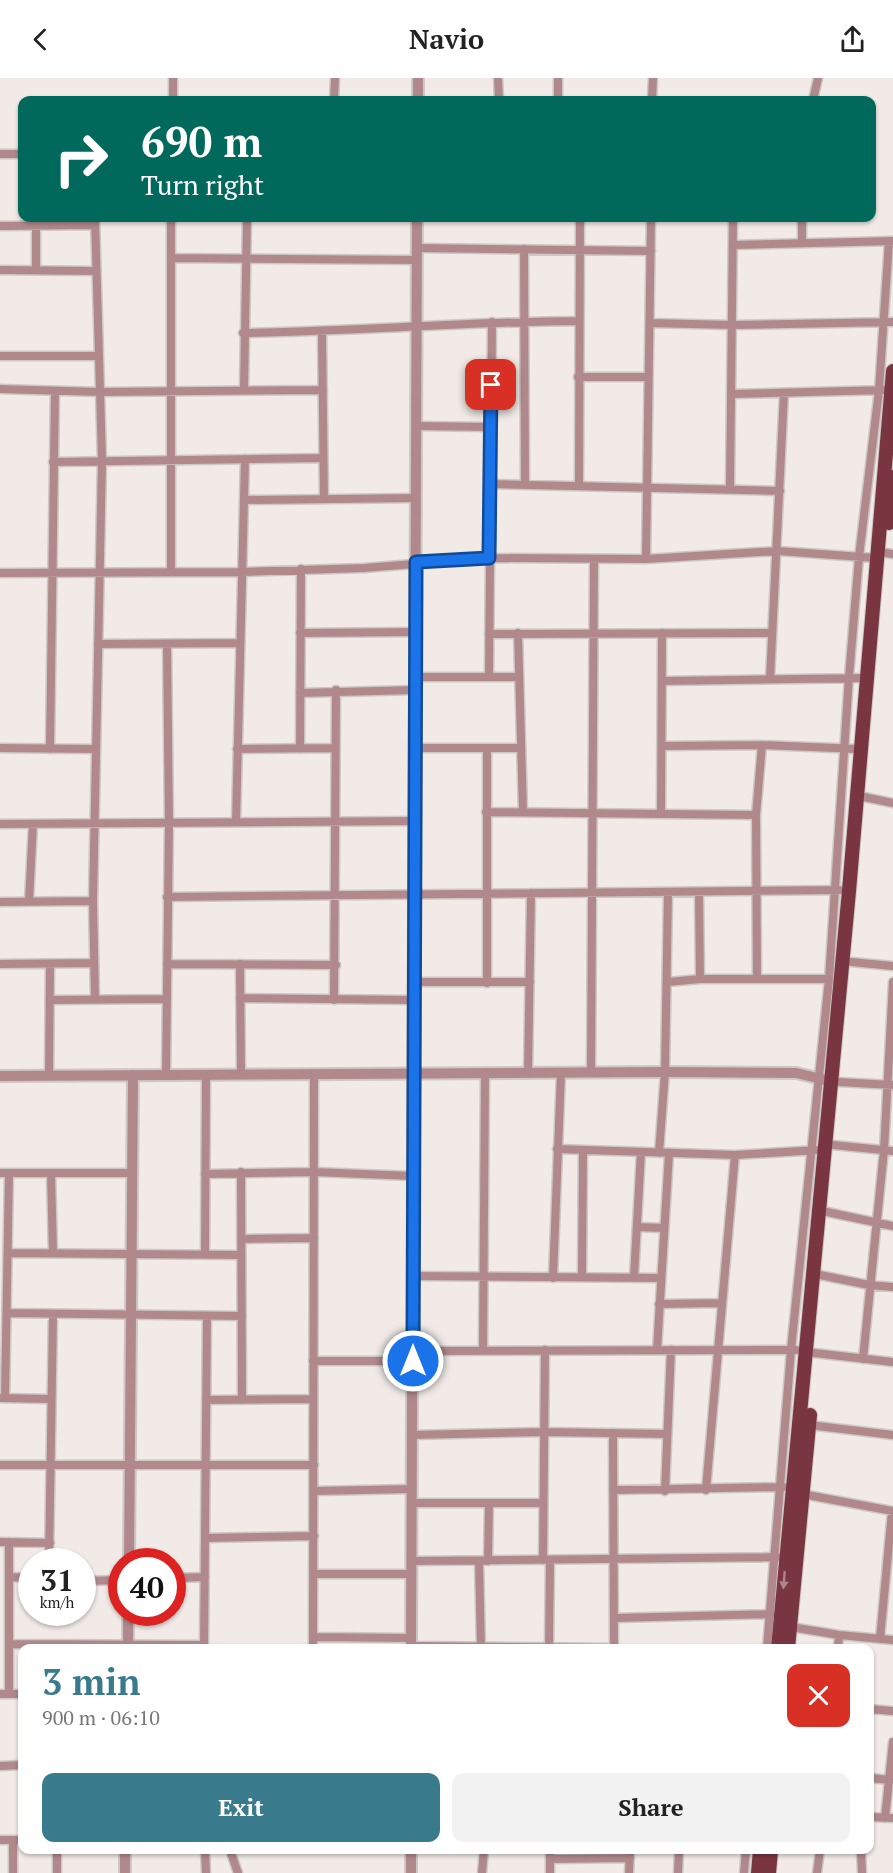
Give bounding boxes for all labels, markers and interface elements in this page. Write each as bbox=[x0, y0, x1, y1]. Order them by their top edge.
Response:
text: Navio bbox=[409, 21, 484, 57]
icon: back bbox=[24, 23, 57, 56]
icon: share bbox=[836, 23, 869, 56]
text: 690 m bbox=[141, 113, 262, 169]
icon: right bbox=[42, 120, 120, 198]
text: Turn right bbox=[141, 167, 264, 203]
pin bbox=[465, 359, 516, 410]
icon: arrive bbox=[474, 368, 507, 401]
position arrow bbox=[381, 1329, 445, 1393]
speed limit sign: 40 bbox=[108, 1548, 186, 1626]
text: 31 bbox=[40, 1560, 74, 1600]
one-way arrow bbox=[779, 1570, 789, 1589]
text: km/h bbox=[40, 1592, 74, 1612]
text: 3 min bbox=[42, 1658, 140, 1705]
button: close bbox=[787, 1664, 850, 1727]
text: 900 m · 06:10 bbox=[42, 1704, 160, 1731]
button: Exit bbox=[42, 1773, 440, 1842]
button: Share bbox=[452, 1773, 850, 1842]

